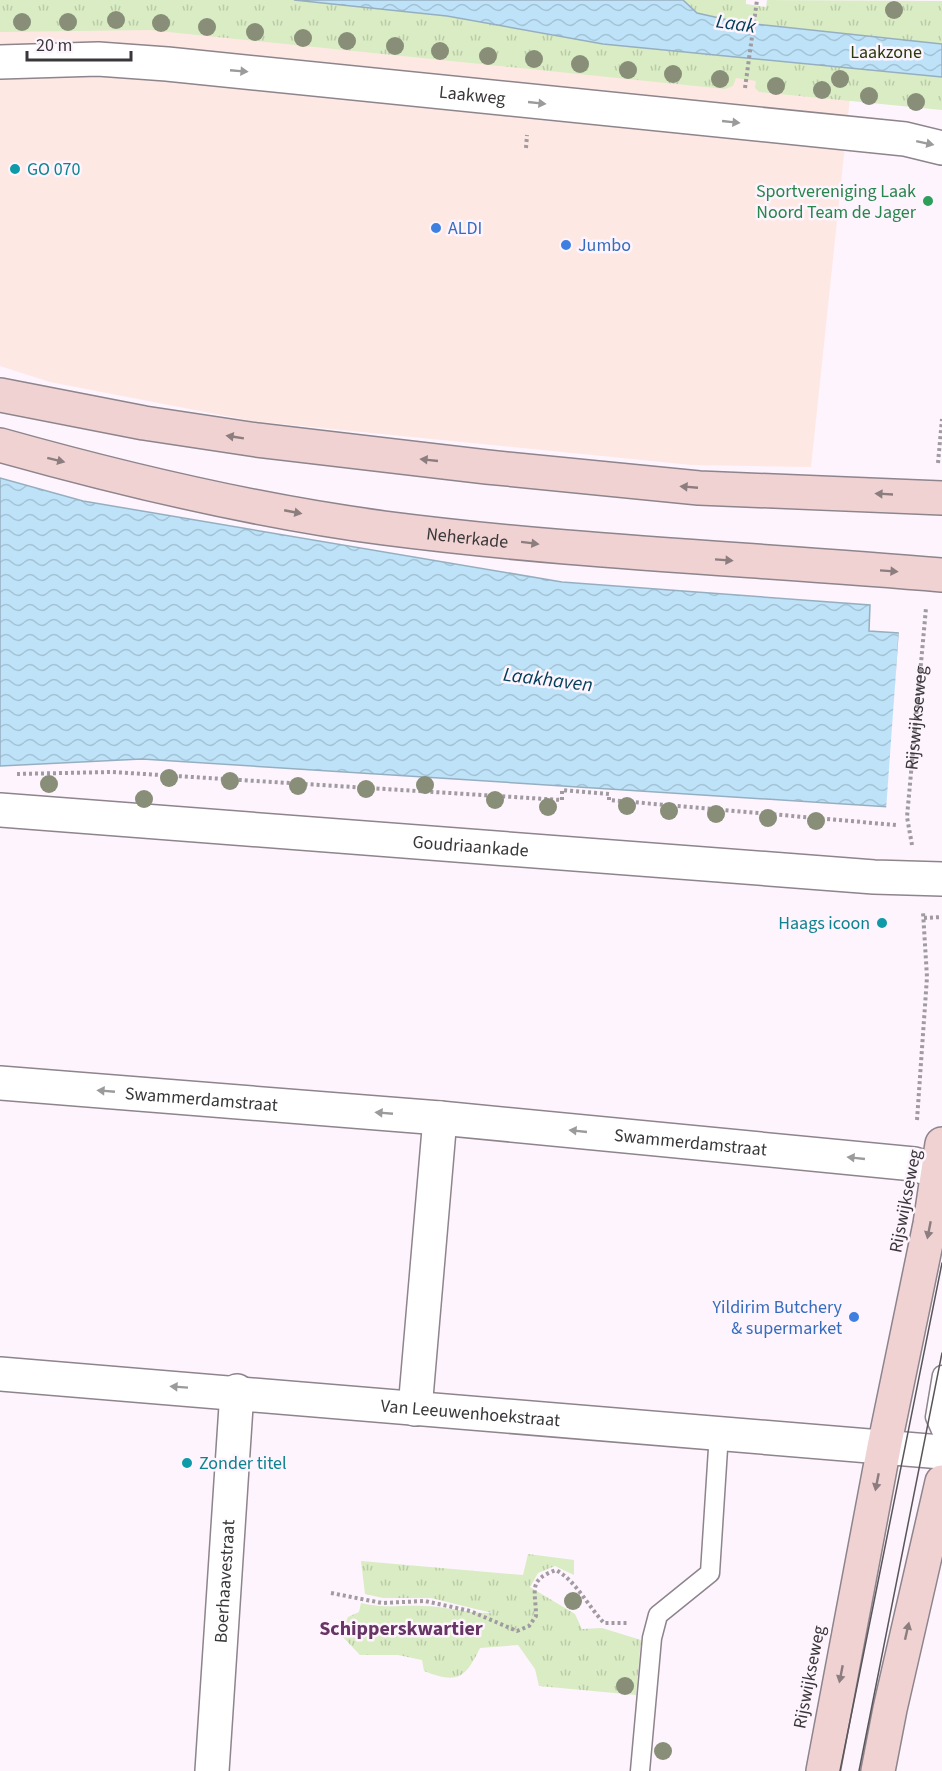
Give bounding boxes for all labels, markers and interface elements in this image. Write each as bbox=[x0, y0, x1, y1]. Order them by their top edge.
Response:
water label: Laak bbox=[714, 7, 758, 41]
scale bar bbox=[27, 24, 130, 62]
text: 20 m bbox=[36, 33, 72, 58]
park label: Laakzone bbox=[850, 40, 922, 65]
one-way arrow bbox=[229, 66, 248, 76]
street label: Laakweg bbox=[438, 80, 507, 111]
one-way arrow bbox=[528, 98, 547, 107]
one-way arrow bbox=[722, 117, 741, 127]
one-way arrow bbox=[916, 139, 935, 148]
place label: GO 070 bbox=[27, 157, 81, 182]
marker: GO 070 bbox=[8, 162, 22, 176]
place label: Sportvereniging Laak Noord Team de Jager bbox=[756, 179, 917, 225]
marker: Sportvereniging Laak Noord Team de Jager bbox=[921, 194, 935, 208]
place label: ALDI bbox=[448, 216, 482, 241]
marker: ALDI bbox=[429, 221, 443, 235]
place label: Jumbo bbox=[578, 233, 631, 258]
marker: Jumbo bbox=[559, 238, 573, 252]
one-way arrow bbox=[226, 432, 245, 441]
one-way arrow bbox=[47, 456, 66, 466]
one-way arrow bbox=[419, 456, 438, 465]
one-way arrow bbox=[679, 482, 698, 492]
one-way arrow bbox=[874, 489, 893, 498]
one-way arrow bbox=[283, 508, 302, 517]
street label: Neherkade bbox=[425, 521, 509, 555]
one-way arrow bbox=[520, 539, 539, 548]
one-way arrow bbox=[714, 555, 733, 565]
one-way arrow bbox=[879, 566, 898, 576]
water label: Laakhaven bbox=[501, 661, 594, 699]
street label: Rijswijkseweg bbox=[899, 665, 934, 771]
street label: Goudriaankade bbox=[412, 830, 529, 863]
place label: Haags icoon bbox=[778, 911, 870, 936]
marker: Haags icoon bbox=[875, 916, 889, 930]
street label: Swammerdamstraat bbox=[124, 1081, 279, 1118]
one-way arrow bbox=[97, 1086, 116, 1096]
one-way arrow bbox=[375, 1109, 394, 1118]
street label: Swammerdamstraat bbox=[613, 1123, 768, 1163]
one-way arrow bbox=[569, 1126, 588, 1136]
street label: Rijswijkseweg bbox=[883, 1147, 928, 1255]
one-way arrow bbox=[847, 1153, 866, 1163]
one-way arrow bbox=[924, 1220, 933, 1239]
place label: Yildirim Butchery & supermarket bbox=[712, 1295, 843, 1341]
marker: Yildirim Butchery & supermarket bbox=[847, 1310, 861, 1324]
one-way arrow bbox=[169, 1382, 188, 1392]
street label: Van Leeuwenhoekstraat bbox=[380, 1394, 561, 1433]
place label: Zonder titel bbox=[199, 1451, 287, 1476]
marker: Zonder titel bbox=[180, 1456, 194, 1470]
one-way arrow bbox=[872, 1473, 881, 1492]
street label: Boerhaavestraat bbox=[208, 1519, 242, 1644]
district label: Schipperskwartier bbox=[319, 1615, 483, 1643]
one-way arrow bbox=[903, 1622, 912, 1641]
street label: Rijswijkseweg bbox=[787, 1623, 832, 1731]
one-way arrow bbox=[836, 1665, 845, 1684]

